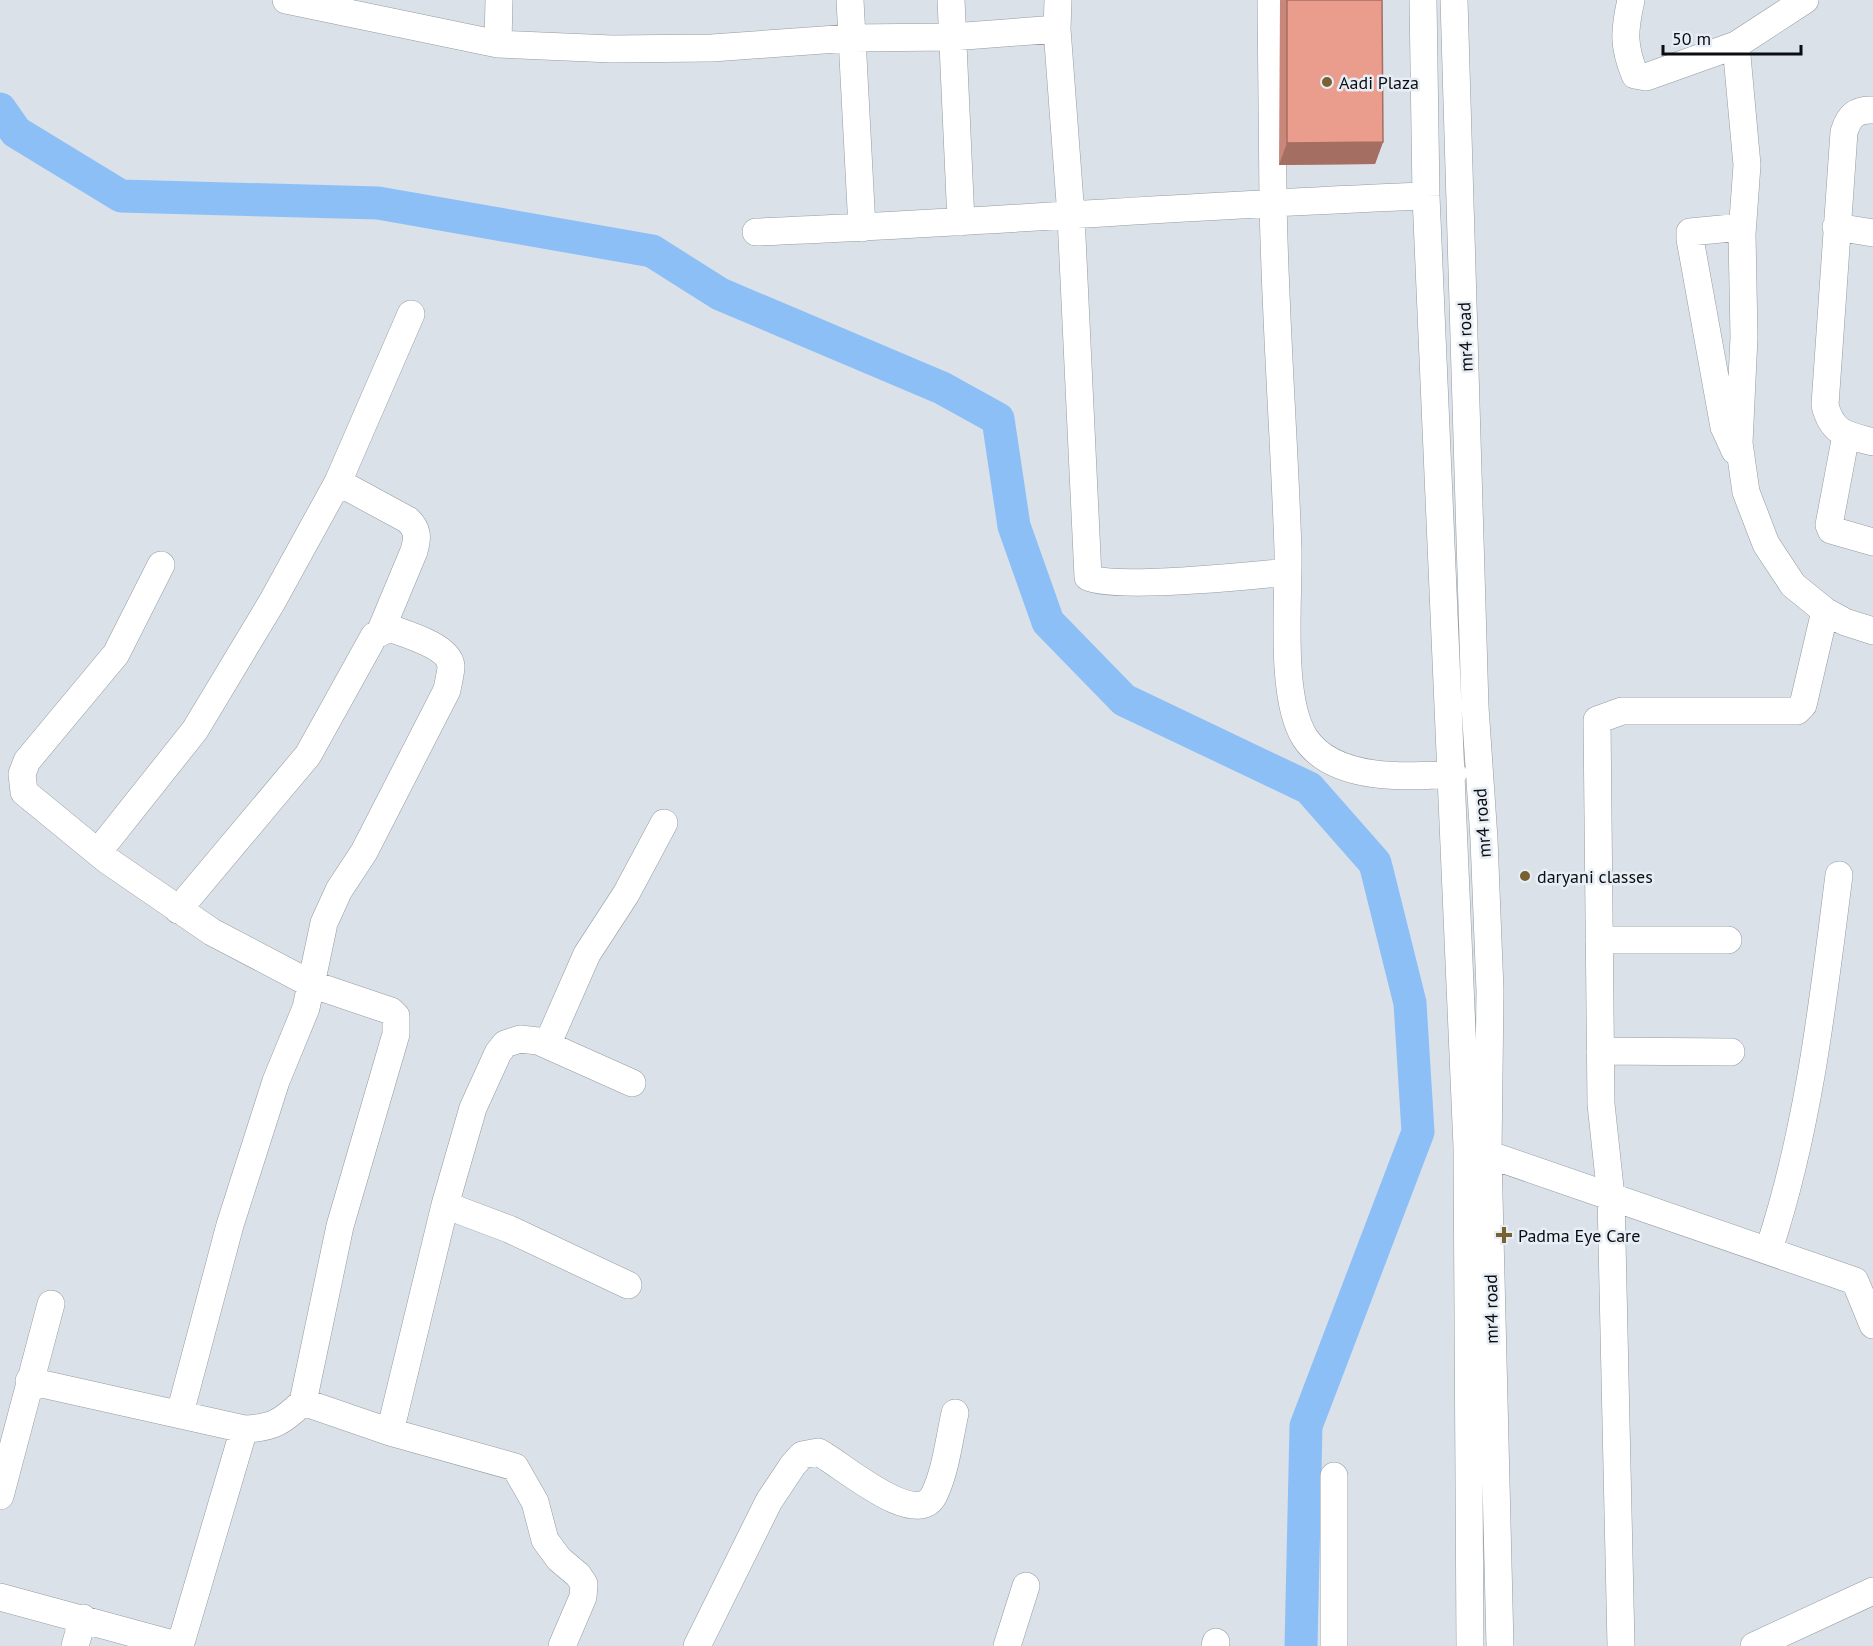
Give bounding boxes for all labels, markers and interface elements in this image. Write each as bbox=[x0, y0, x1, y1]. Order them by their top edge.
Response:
scale bar bbox=[1663, 18, 1801, 56]
text: 50 m bbox=[1672, 27, 1711, 50]
place label: Aadi Plaza bbox=[1339, 71, 1419, 94]
marker: Aadi Plaza bbox=[1320, 75, 1334, 89]
street label: mr4 road bbox=[1452, 302, 1478, 372]
street label: mr4 road bbox=[1468, 787, 1496, 859]
place label: daryani classes bbox=[1537, 865, 1653, 888]
marker: daryani classes bbox=[1518, 869, 1532, 883]
place label: Padma Eye Care bbox=[1518, 1224, 1640, 1247]
marker: Padma Eye Care bbox=[1495, 1226, 1513, 1244]
street label: mr4 road bbox=[1479, 1274, 1503, 1344]

